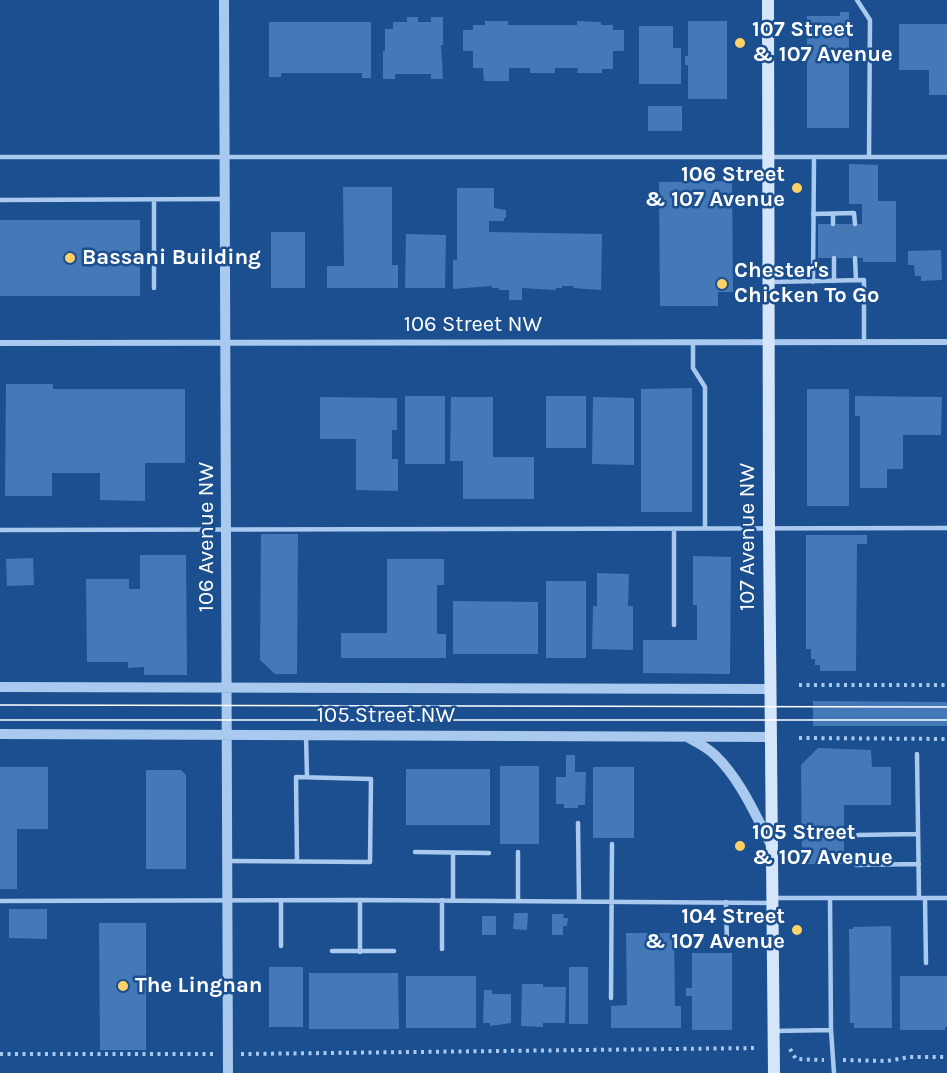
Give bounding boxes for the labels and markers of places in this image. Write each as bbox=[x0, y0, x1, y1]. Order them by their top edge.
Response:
place label: 107 Street & 107 Avenue bbox=[752, 17, 893, 68]
marker: 107 Street & 107 Avenue bbox=[733, 36, 747, 50]
place label: 106 Street & 107 Avenue bbox=[644, 162, 785, 214]
marker: 106 Street & 107 Avenue bbox=[790, 181, 804, 195]
place label: Bassani Building bbox=[82, 245, 261, 271]
marker: Bassani Building bbox=[63, 251, 77, 265]
place label: Chester's Chicken To Go bbox=[734, 258, 880, 310]
marker: Chester's Chicken To Go bbox=[715, 277, 729, 291]
place label: 105 Street & 107 Avenue bbox=[752, 820, 893, 872]
marker: 105 Street & 107 Avenue bbox=[733, 839, 747, 853]
place label: 104 Street & 107 Avenue bbox=[644, 904, 785, 956]
marker: 104 Street & 107 Avenue bbox=[790, 923, 804, 937]
place label: The Lingnan bbox=[135, 973, 263, 999]
marker: The Lingnan bbox=[116, 979, 130, 993]

